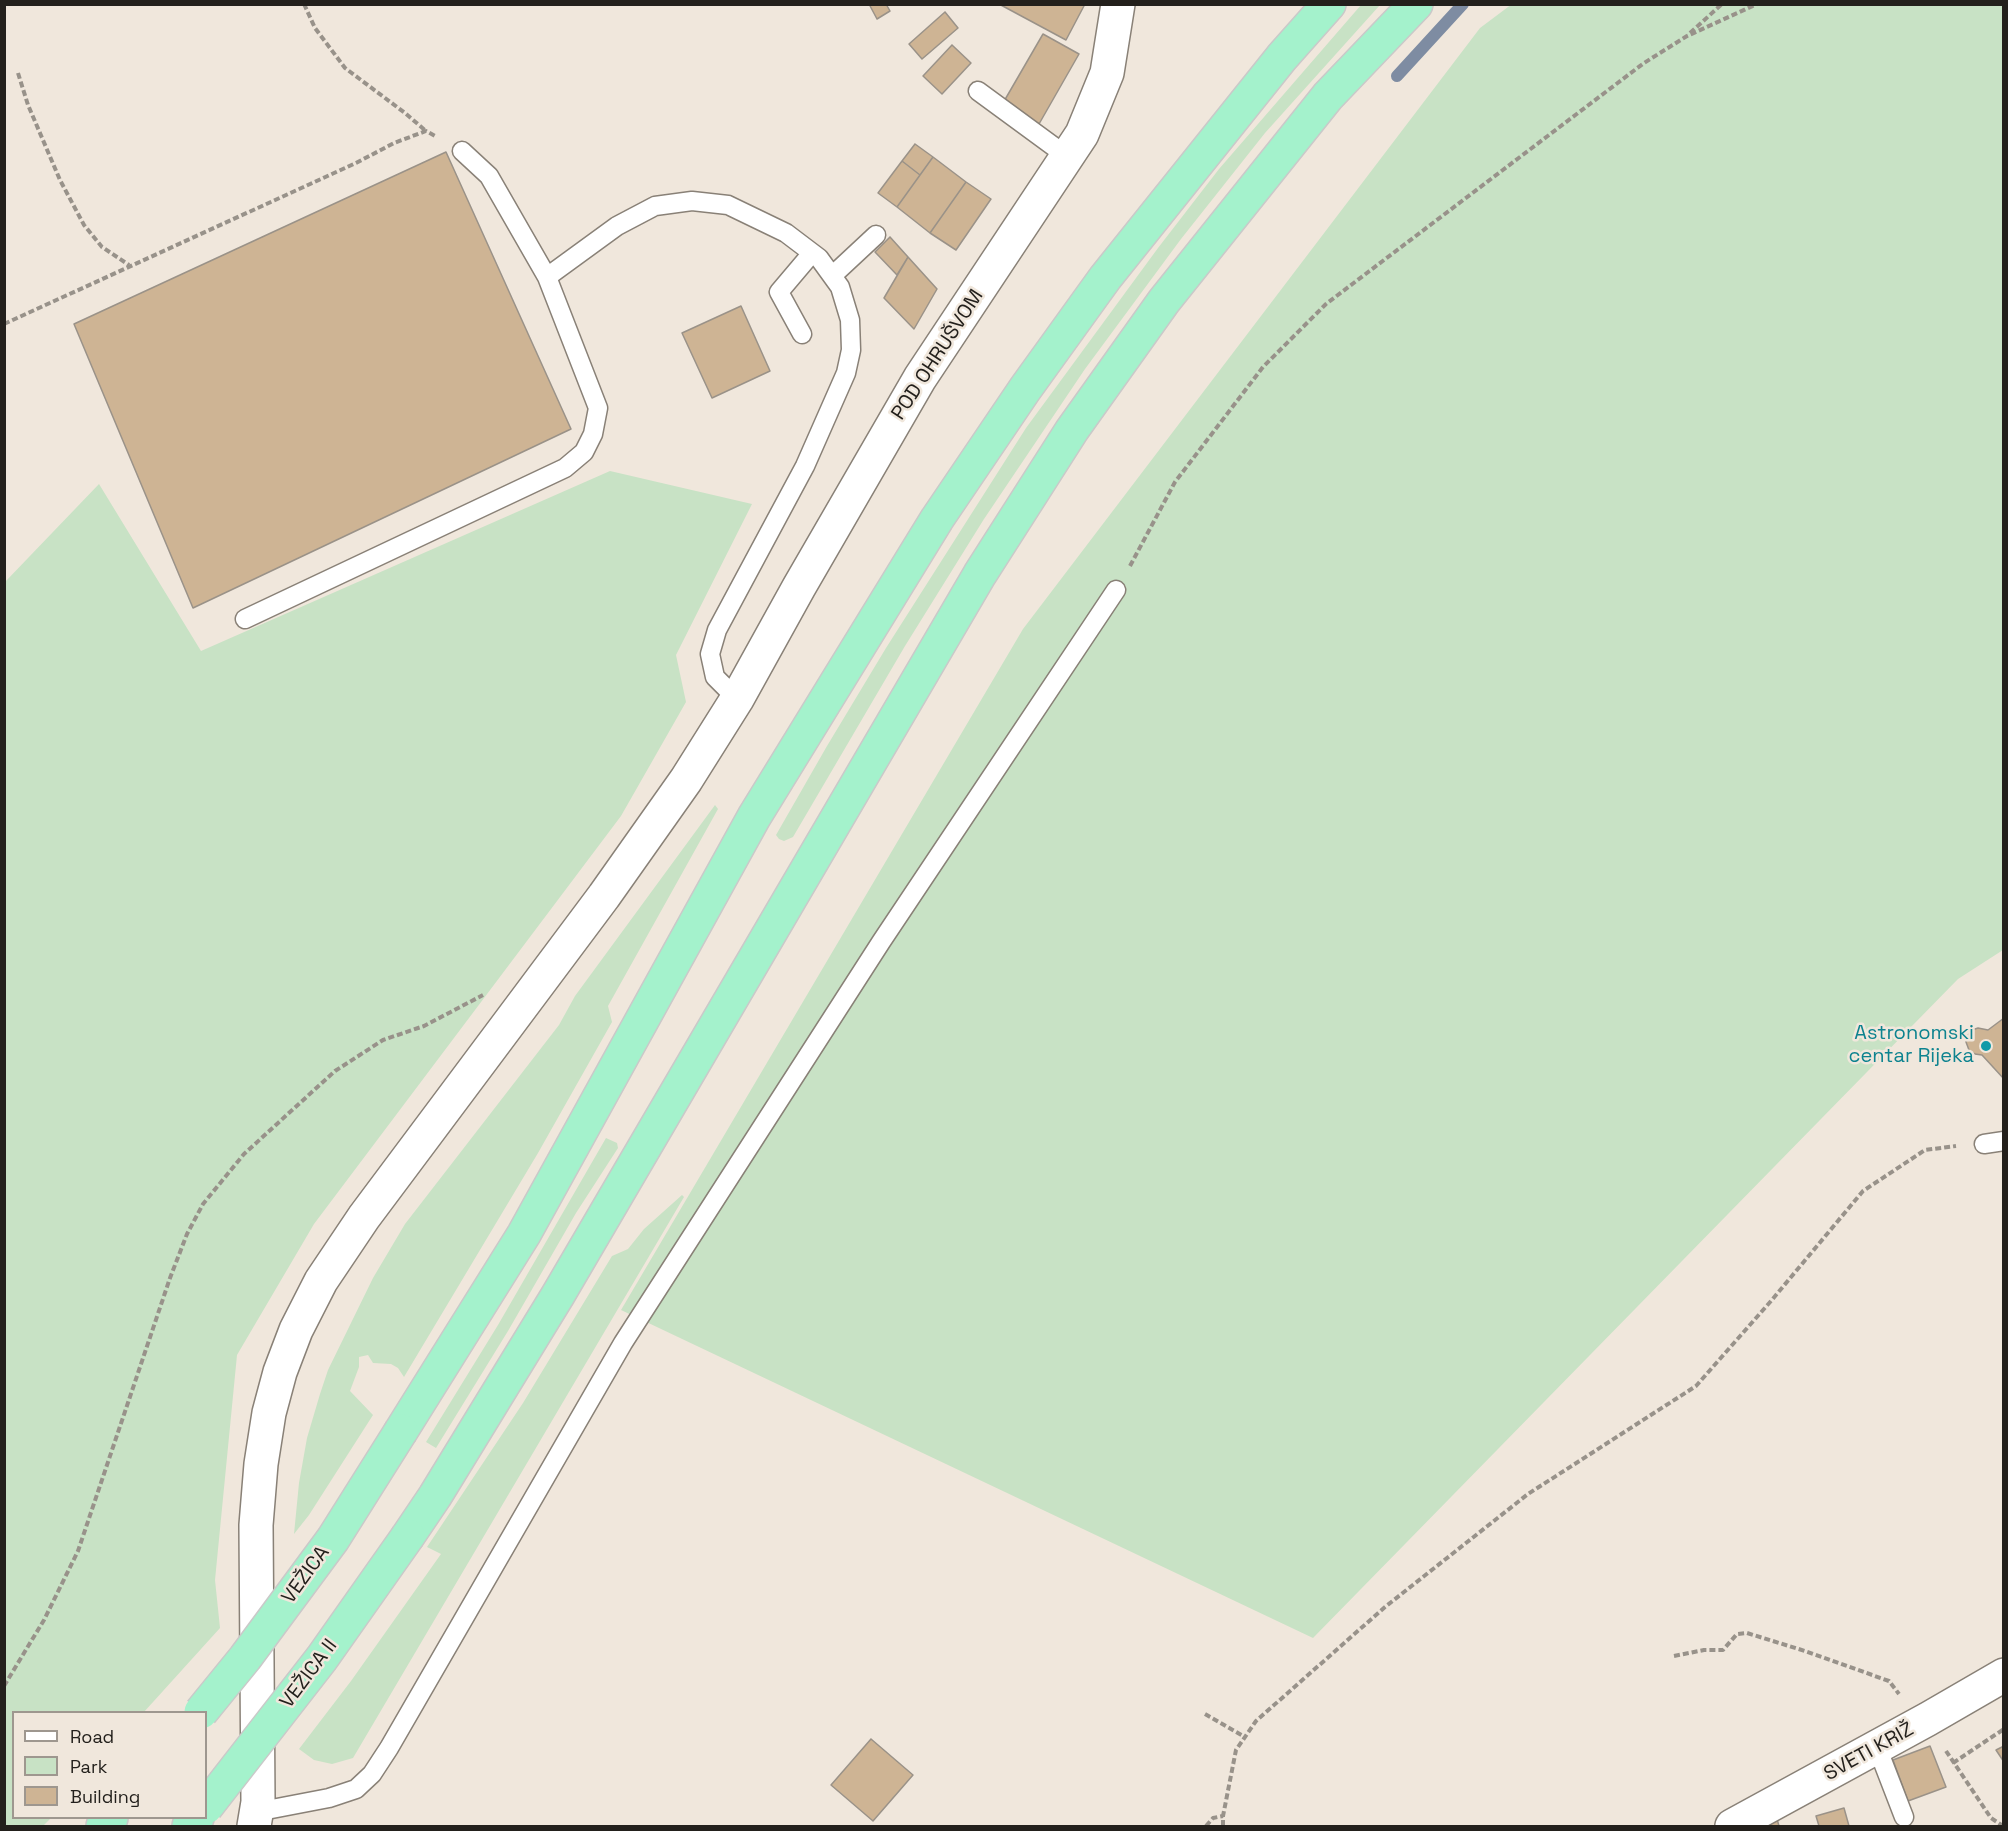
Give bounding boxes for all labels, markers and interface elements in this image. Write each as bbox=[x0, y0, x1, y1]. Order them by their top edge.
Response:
street label: POD OHRUŠVOM bbox=[887, 285, 989, 425]
place label: Astronomski centar Rijeka bbox=[1849, 1022, 1974, 1069]
marker: Astronomski centar Rijeka bbox=[1979, 1039, 1993, 1053]
street label: VEŽICA bbox=[277, 1542, 335, 1608]
street label: VEŽICA II bbox=[275, 1635, 343, 1713]
legend bbox=[12, 1711, 207, 1819]
street label: SVETI KRIŽ bbox=[1820, 1718, 1918, 1786]
text: Road bbox=[70, 1725, 114, 1748]
text: Park bbox=[70, 1755, 107, 1778]
text: Building bbox=[70, 1785, 140, 1808]

